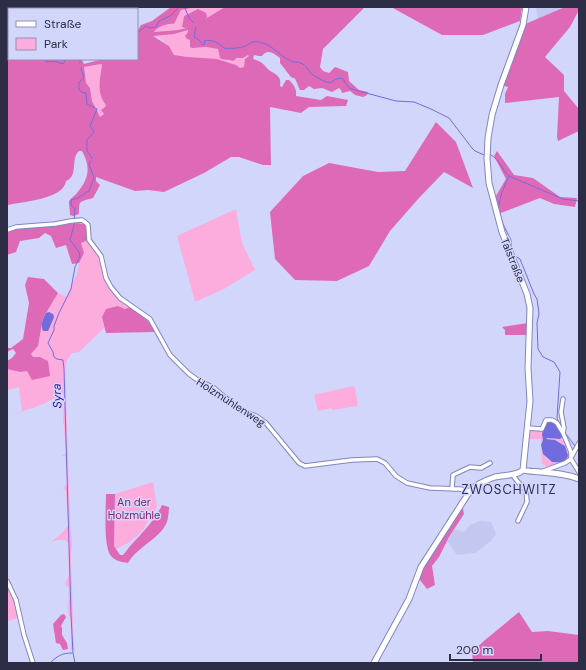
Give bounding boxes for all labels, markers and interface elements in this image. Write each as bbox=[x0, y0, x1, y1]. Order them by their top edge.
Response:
legend bbox=[8, 8, 138, 60]
text: Straße bbox=[44, 16, 81, 32]
text: Park bbox=[44, 36, 68, 52]
street label: Talstraße bbox=[498, 236, 528, 284]
street label: Holzmühlenweg bbox=[194, 374, 268, 430]
water label: Syra bbox=[49, 383, 65, 409]
district label: ZWOSCHWITZ bbox=[461, 481, 557, 498]
park label: An der Holzmühle bbox=[108, 495, 160, 522]
scale bar bbox=[450, 636, 541, 662]
text: 200 m bbox=[456, 642, 493, 658]

